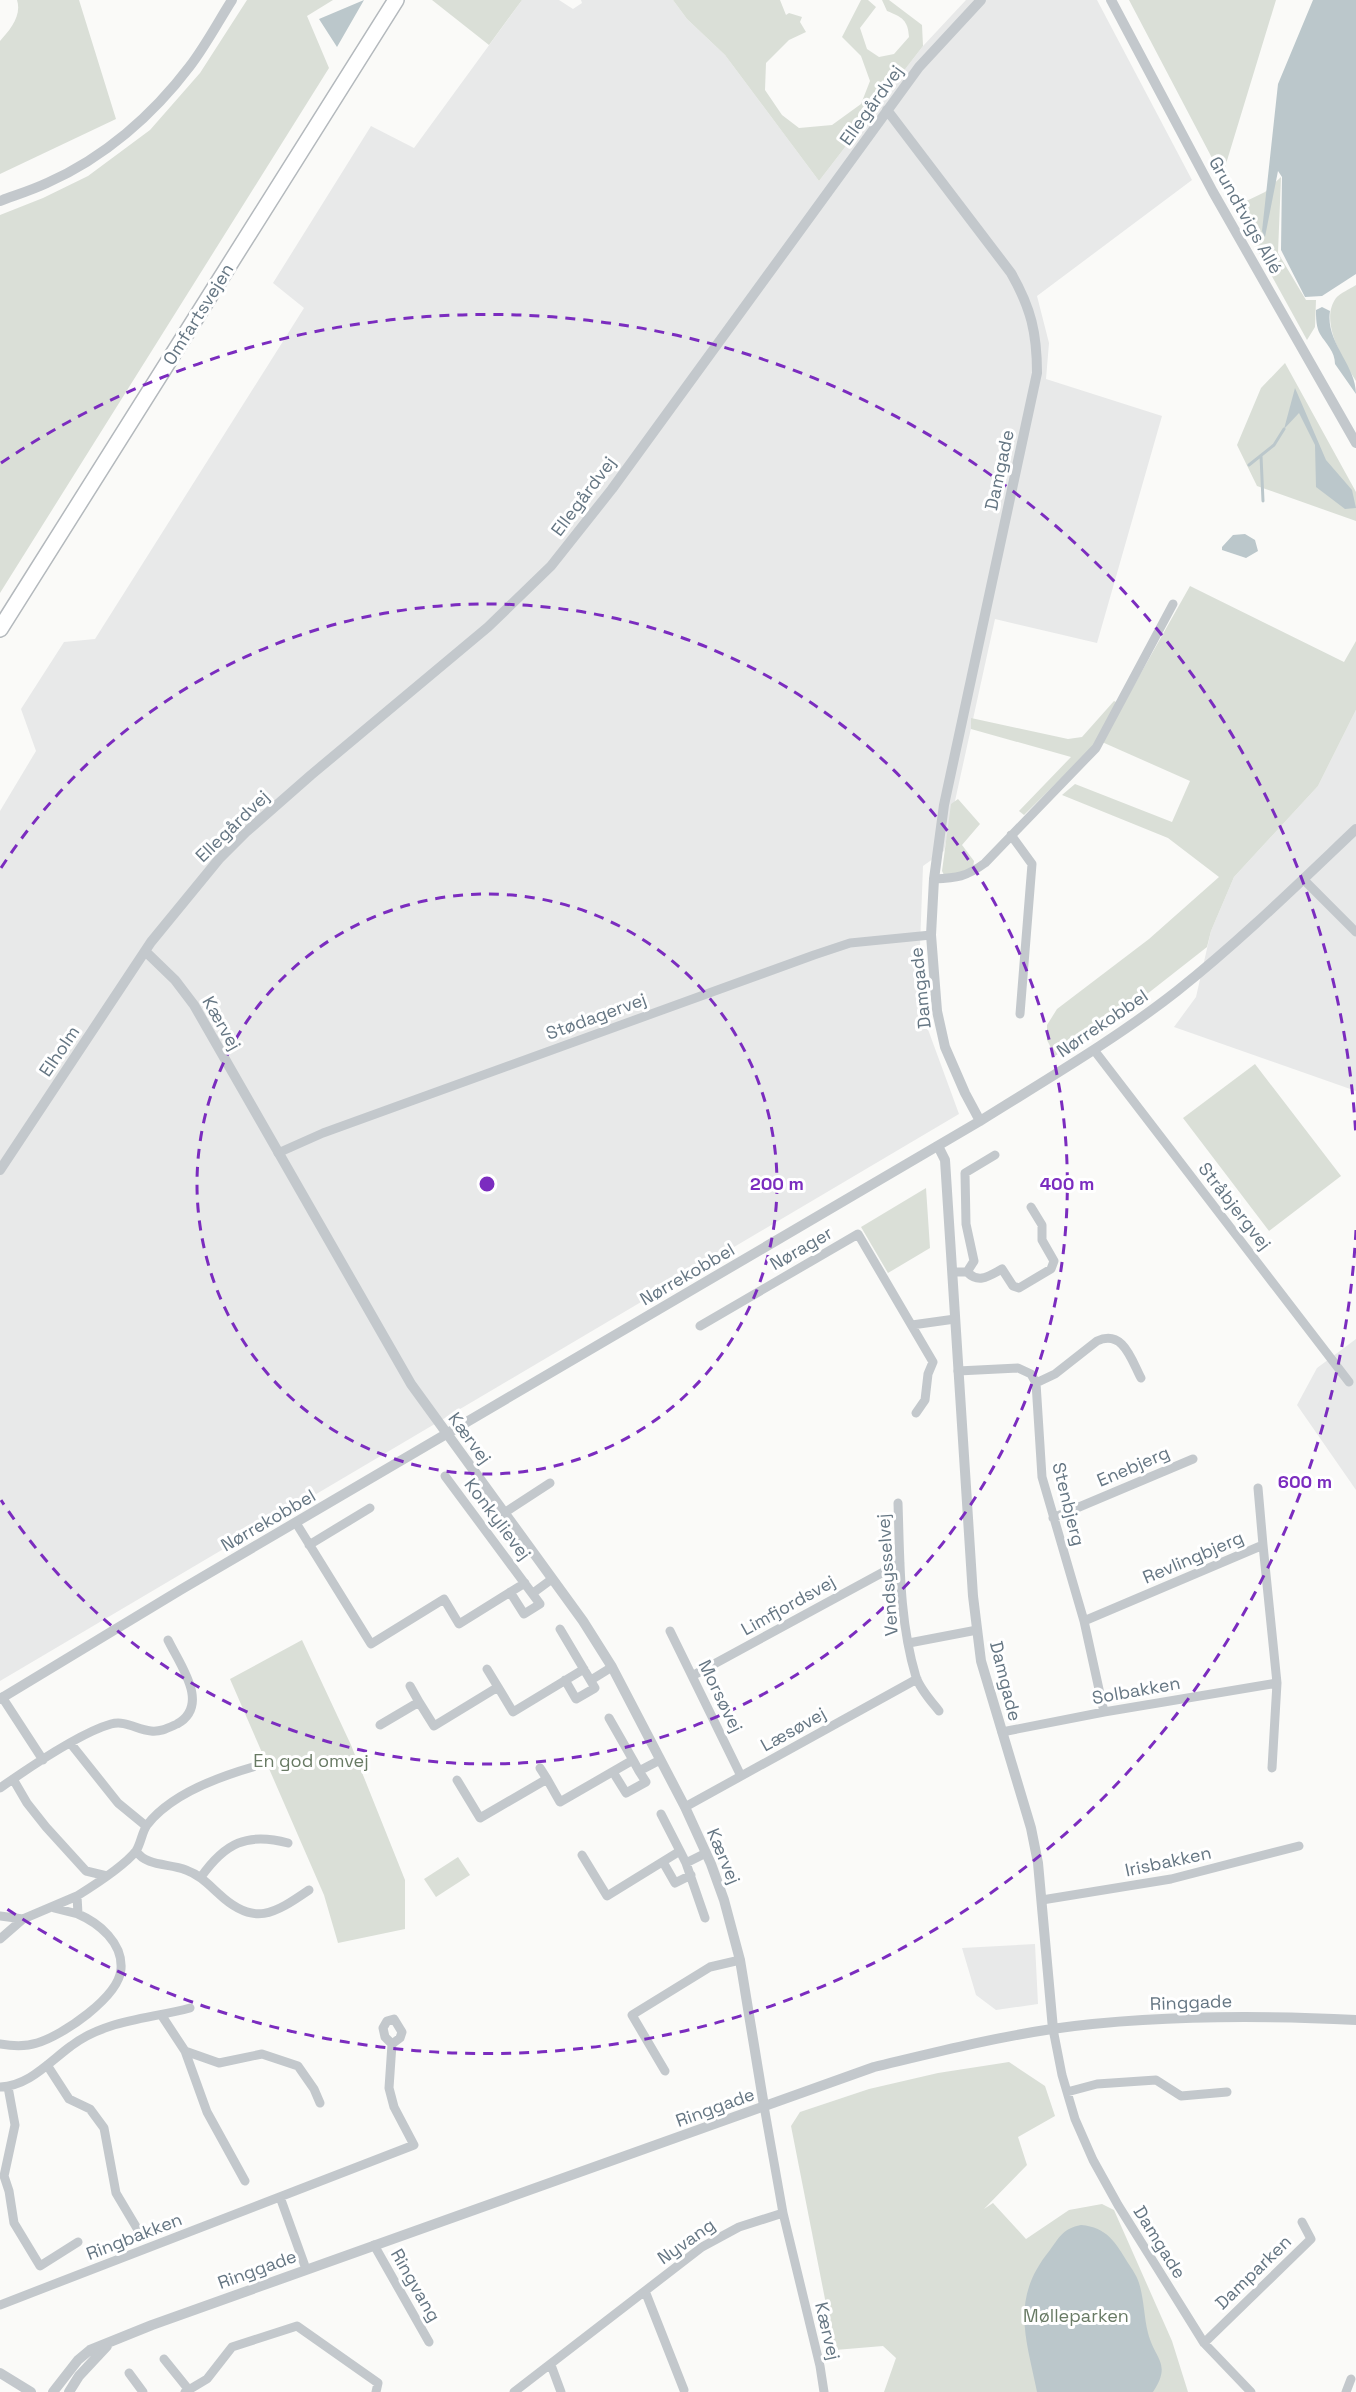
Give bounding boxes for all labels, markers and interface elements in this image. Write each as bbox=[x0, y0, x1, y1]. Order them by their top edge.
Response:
street label: Ellegårdvej bbox=[834, 60, 908, 150]
street label: Grundtvigs Allé bbox=[1204, 152, 1288, 278]
street label: Omfartsvejen bbox=[158, 259, 238, 369]
street label: Damgade bbox=[979, 428, 1019, 512]
street label: Ellegårdvej bbox=[546, 452, 620, 540]
street label: Ellegårdvej bbox=[190, 785, 274, 867]
street label: Damgade bbox=[904, 946, 936, 1030]
street label: Nørrekobbel bbox=[1052, 984, 1152, 1062]
street label: Stødagervej bbox=[543, 987, 649, 1045]
street label: Kærvej bbox=[197, 992, 247, 1054]
street label: Elholm bbox=[34, 1021, 84, 1081]
street label: Stråbjergvej bbox=[1194, 1157, 1276, 1255]
text: 200 m bbox=[750, 1172, 804, 1195]
text: 400 m bbox=[1040, 1172, 1094, 1195]
centre of rings bbox=[477, 1174, 497, 1194]
street label: Nørager bbox=[766, 1221, 837, 1275]
street label: Nørrekobbel bbox=[636, 1238, 738, 1310]
street label: Kærvej bbox=[443, 1407, 497, 1469]
street label: Enebjerg bbox=[1093, 1440, 1173, 1492]
street label: Stenbjerg bbox=[1048, 1460, 1090, 1548]
text: 600 m bbox=[1278, 1470, 1332, 1493]
street label: Konkylievej bbox=[460, 1473, 536, 1565]
street label: Nørrekobbel bbox=[217, 1484, 319, 1556]
street label: Vendsysselvej bbox=[871, 1513, 903, 1637]
street label: Revlingbjerg bbox=[1139, 1525, 1247, 1589]
street label: Limfjordsvej bbox=[737, 1570, 839, 1640]
street label: Damgade bbox=[985, 1639, 1027, 1723]
street label: Morsøvej bbox=[694, 1656, 748, 1736]
street label: Solbakken bbox=[1090, 1671, 1182, 1709]
street label: Læsøvej bbox=[756, 1702, 830, 1756]
park label: En god omvej bbox=[253, 1749, 369, 1772]
street label: Kærvej bbox=[702, 1824, 746, 1888]
street label: Irisbakken bbox=[1123, 1841, 1213, 1881]
street label: Ringgade bbox=[1149, 1989, 1233, 2015]
street label: Ringgade bbox=[672, 2082, 758, 2132]
street label: Damgade bbox=[1129, 2201, 1191, 2283]
street label: Ringbakken bbox=[83, 2207, 185, 2265]
street label: Nyvang bbox=[653, 2213, 719, 2269]
street label: Damparken bbox=[1210, 2230, 1296, 2314]
street label: Ringgade bbox=[214, 2244, 300, 2294]
street label: Ringvang bbox=[386, 2244, 446, 2326]
street label: Kærvej bbox=[810, 2300, 846, 2362]
park label: Mølleparken bbox=[1023, 2304, 1129, 2327]

